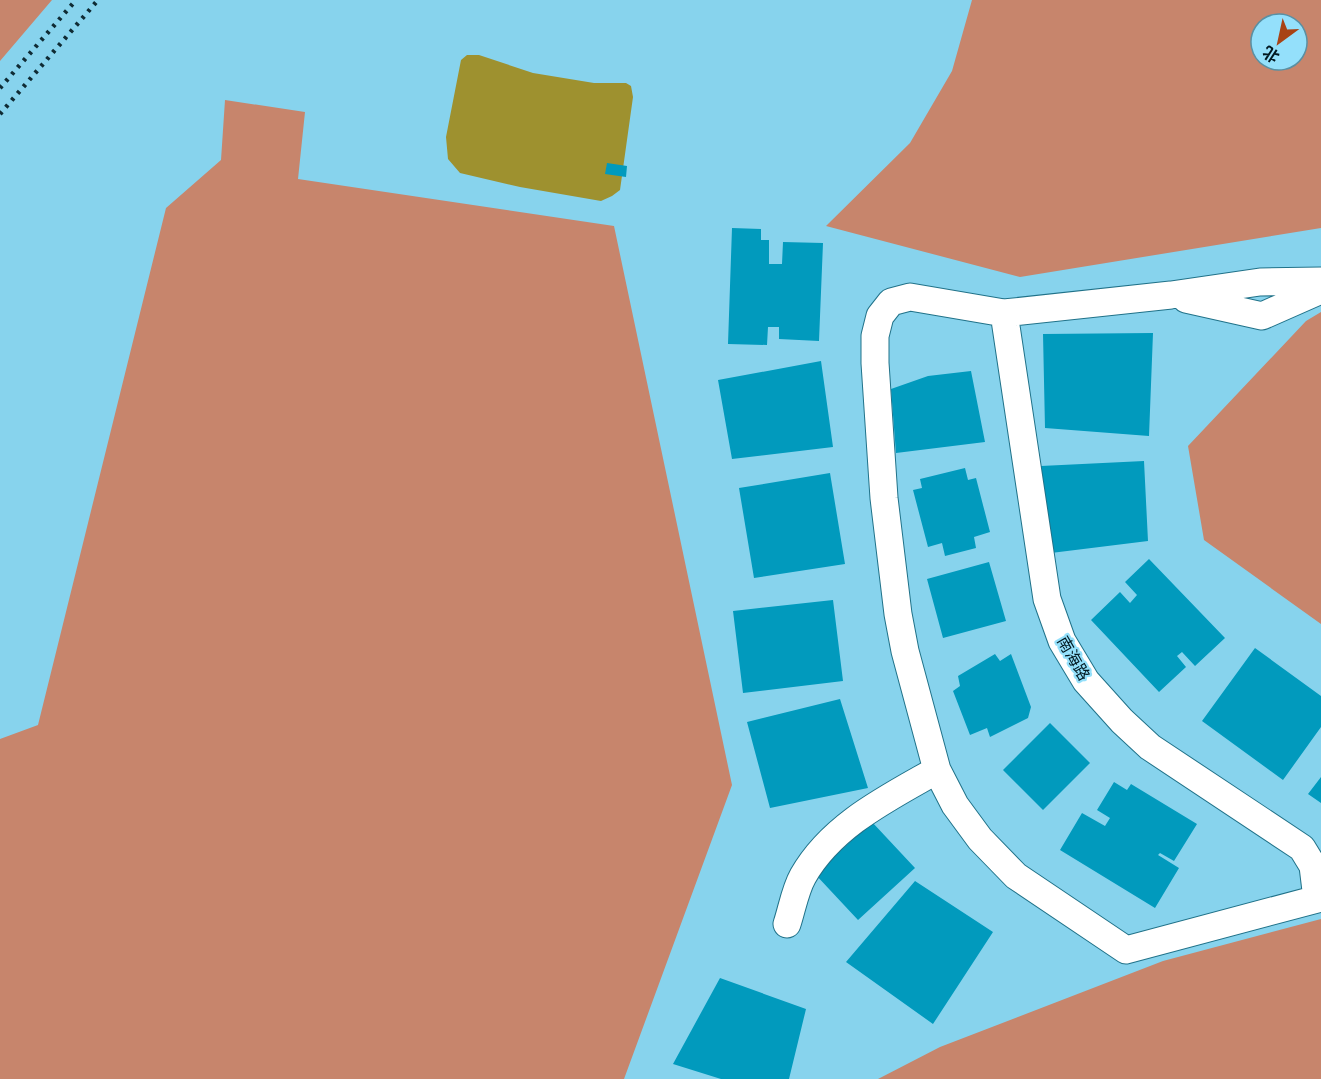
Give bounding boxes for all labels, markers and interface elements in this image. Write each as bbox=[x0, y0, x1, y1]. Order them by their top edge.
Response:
north arrow bbox=[1249, 12, 1309, 72]
text: 北 bbox=[1259, 42, 1283, 67]
street label: 南海路 bbox=[1053, 632, 1095, 684]

